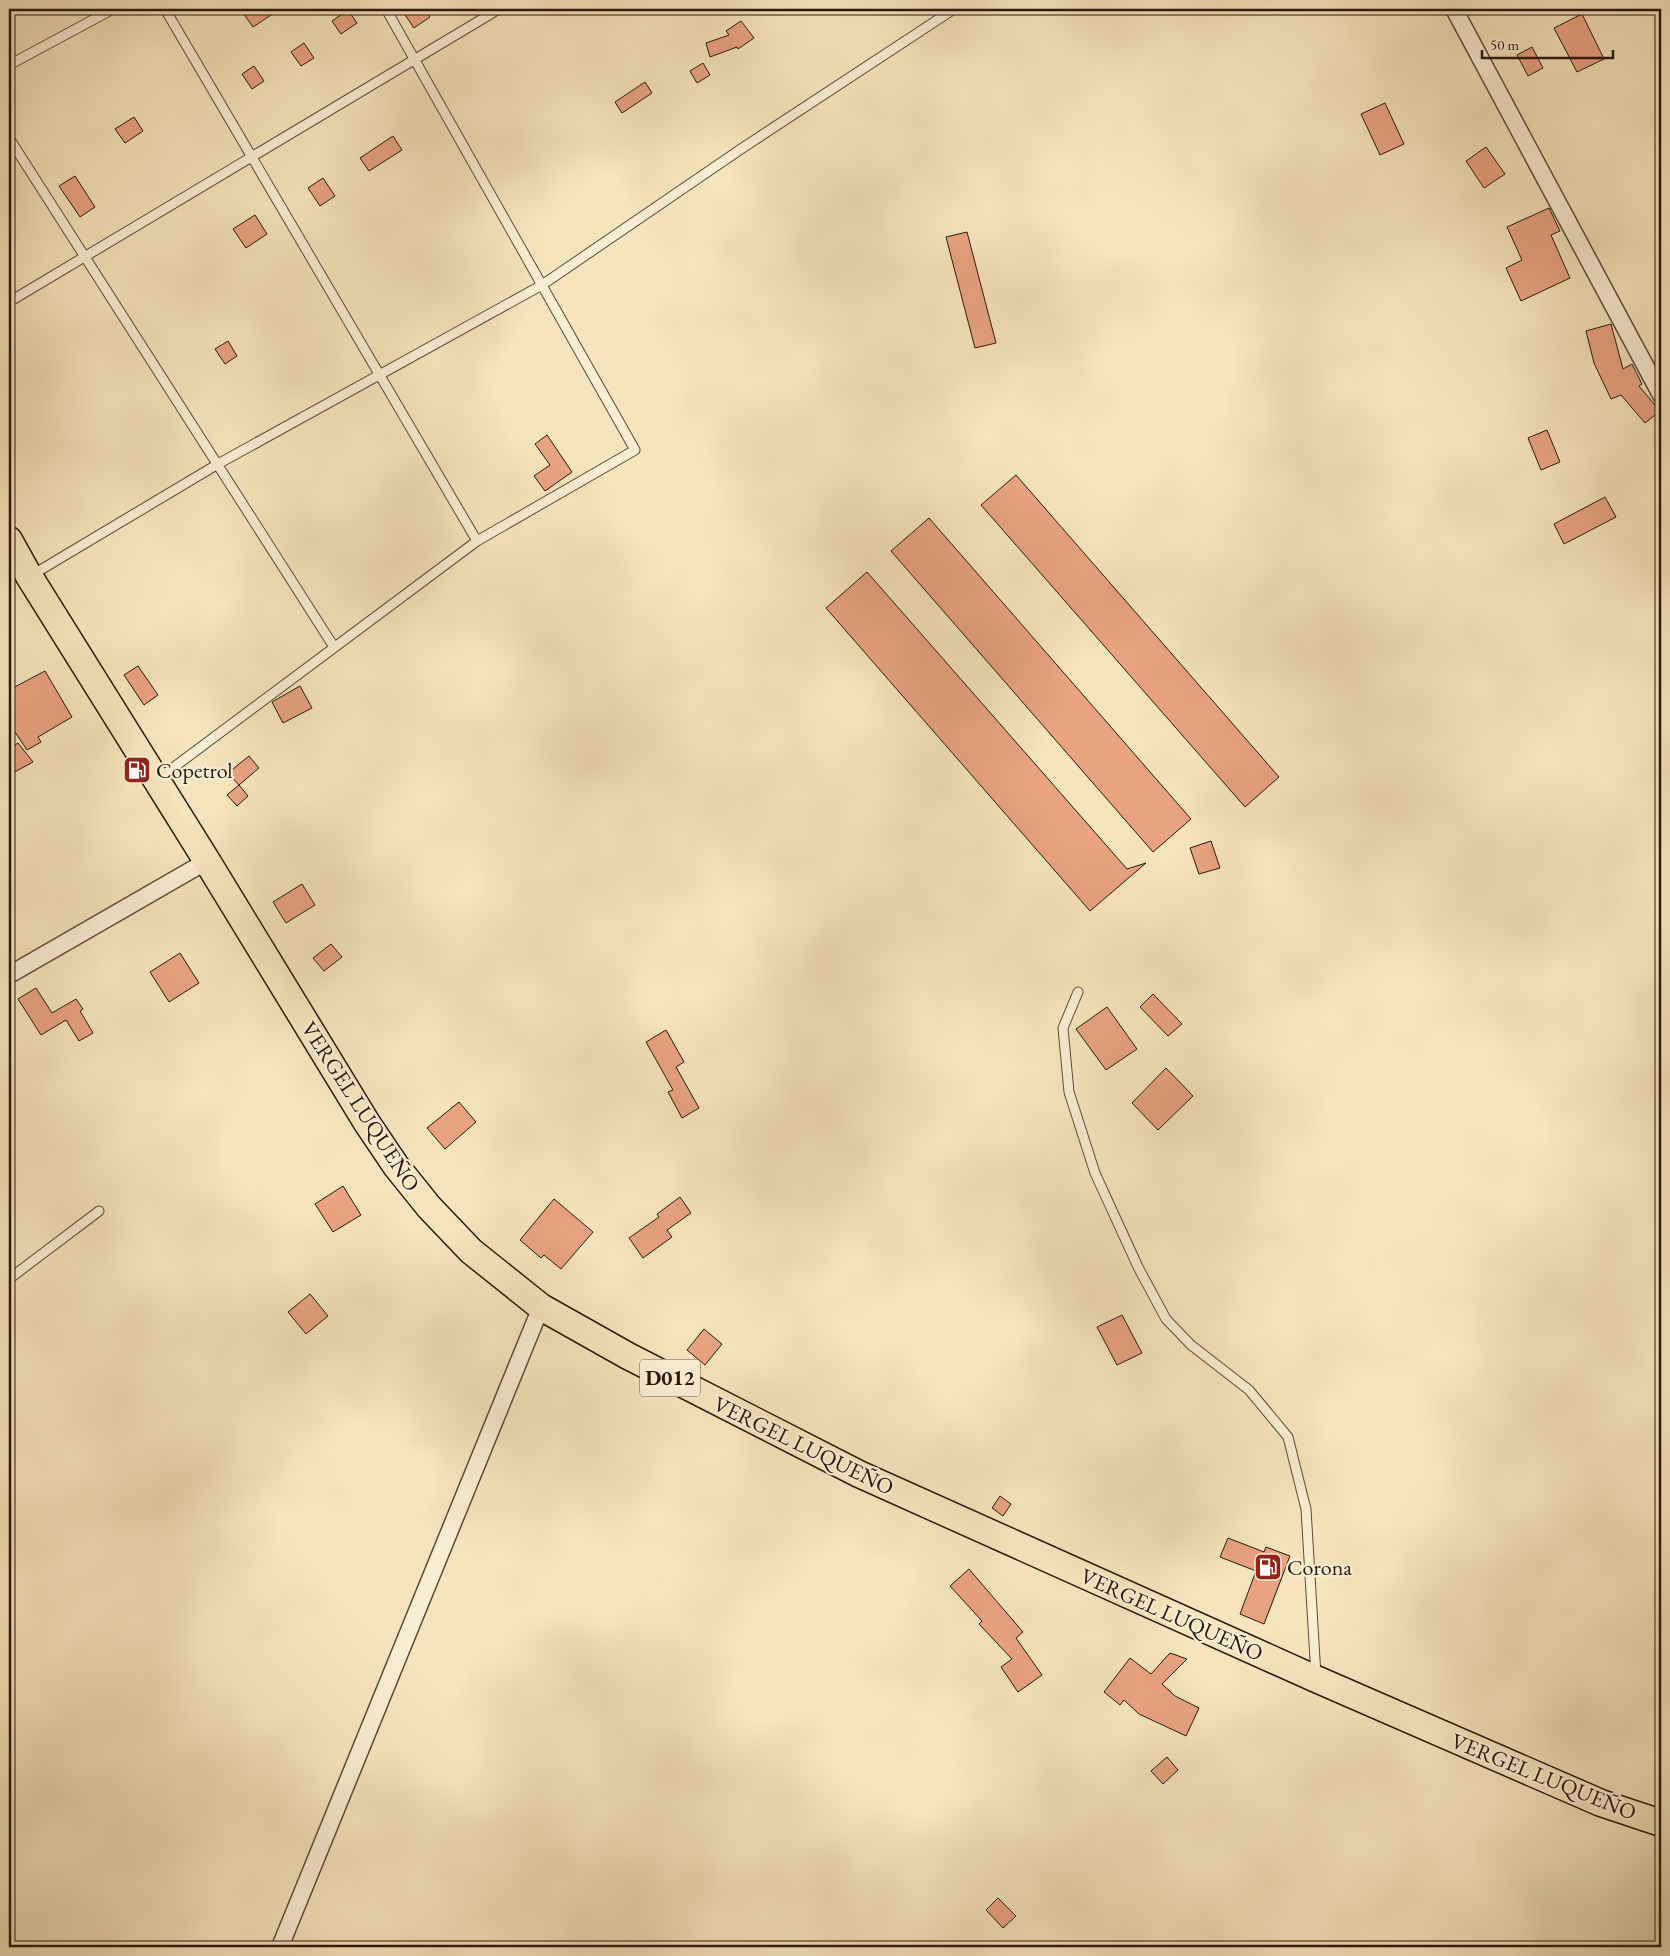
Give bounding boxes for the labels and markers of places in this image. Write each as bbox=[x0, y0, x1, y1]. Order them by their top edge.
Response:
fuel station icon: Copetrol bbox=[122, 755, 152, 785]
place label: Copetrol bbox=[156, 756, 233, 785]
fuel station icon: Corona bbox=[1253, 1552, 1283, 1582]
place label: Corona bbox=[1287, 1553, 1352, 1582]

